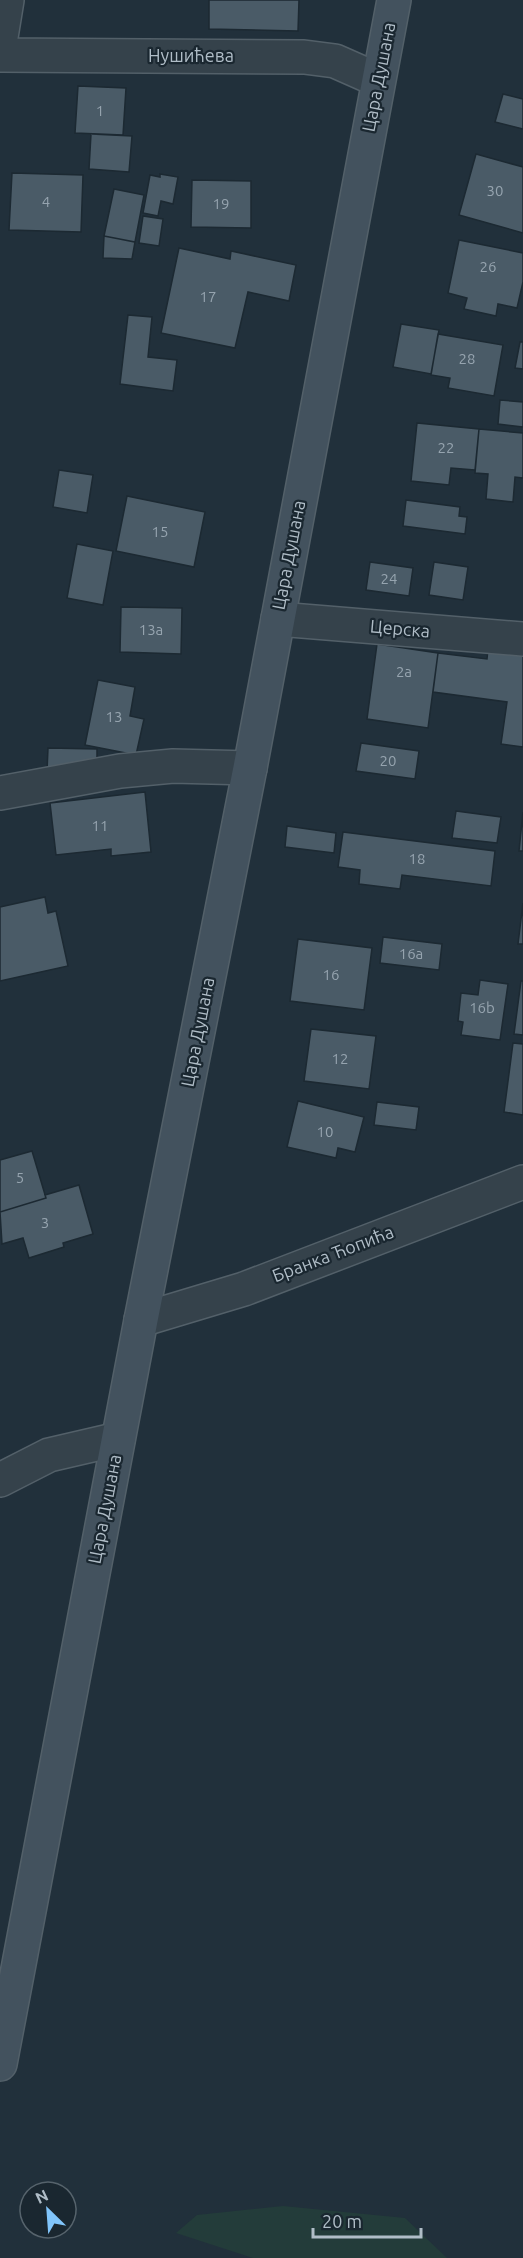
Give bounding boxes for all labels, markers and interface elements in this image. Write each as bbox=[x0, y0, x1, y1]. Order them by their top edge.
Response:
street label: Цара Душана bbox=[358, 20, 398, 133]
street label: Нушићева bbox=[148, 45, 234, 65]
house number: 1 bbox=[96, 102, 104, 119]
house number: 30 bbox=[487, 182, 503, 199]
house number: 4 bbox=[42, 193, 50, 210]
house number: 19 bbox=[213, 195, 229, 212]
house number: 26 bbox=[480, 258, 496, 275]
house number: 17 bbox=[200, 288, 216, 305]
house number: 28 bbox=[459, 350, 475, 367]
house number: 22 bbox=[438, 439, 454, 456]
street label: Цара Душана bbox=[268, 498, 308, 611]
house number: 15 bbox=[152, 523, 168, 540]
house number: 24 bbox=[381, 570, 397, 587]
street label: Церска bbox=[369, 615, 431, 641]
house number: 13a bbox=[139, 621, 163, 638]
house number: 2a bbox=[396, 663, 412, 680]
house number: 13 bbox=[106, 708, 122, 725]
house number: 20 bbox=[380, 752, 396, 769]
house number: 11 bbox=[92, 817, 108, 834]
house number: 18 bbox=[409, 850, 425, 867]
house number: 16a bbox=[399, 945, 423, 962]
house number: 16 bbox=[323, 966, 339, 983]
street label: Цара Душана bbox=[177, 975, 217, 1088]
house number: 16b bbox=[469, 999, 495, 1016]
house number: 12 bbox=[332, 1050, 348, 1067]
house number: 10 bbox=[317, 1123, 333, 1140]
house number: 5 bbox=[16, 1169, 24, 1186]
house number: 3 bbox=[41, 1214, 49, 1231]
street label: Бранка Ћопића bbox=[269, 1221, 396, 1285]
street label: Цара Душана bbox=[84, 1452, 124, 1565]
north arrow bbox=[18, 2180, 78, 2240]
text: N bbox=[32, 2186, 51, 2207]
scale bar bbox=[313, 2201, 421, 2239]
text: 20 m bbox=[322, 2211, 362, 2231]

